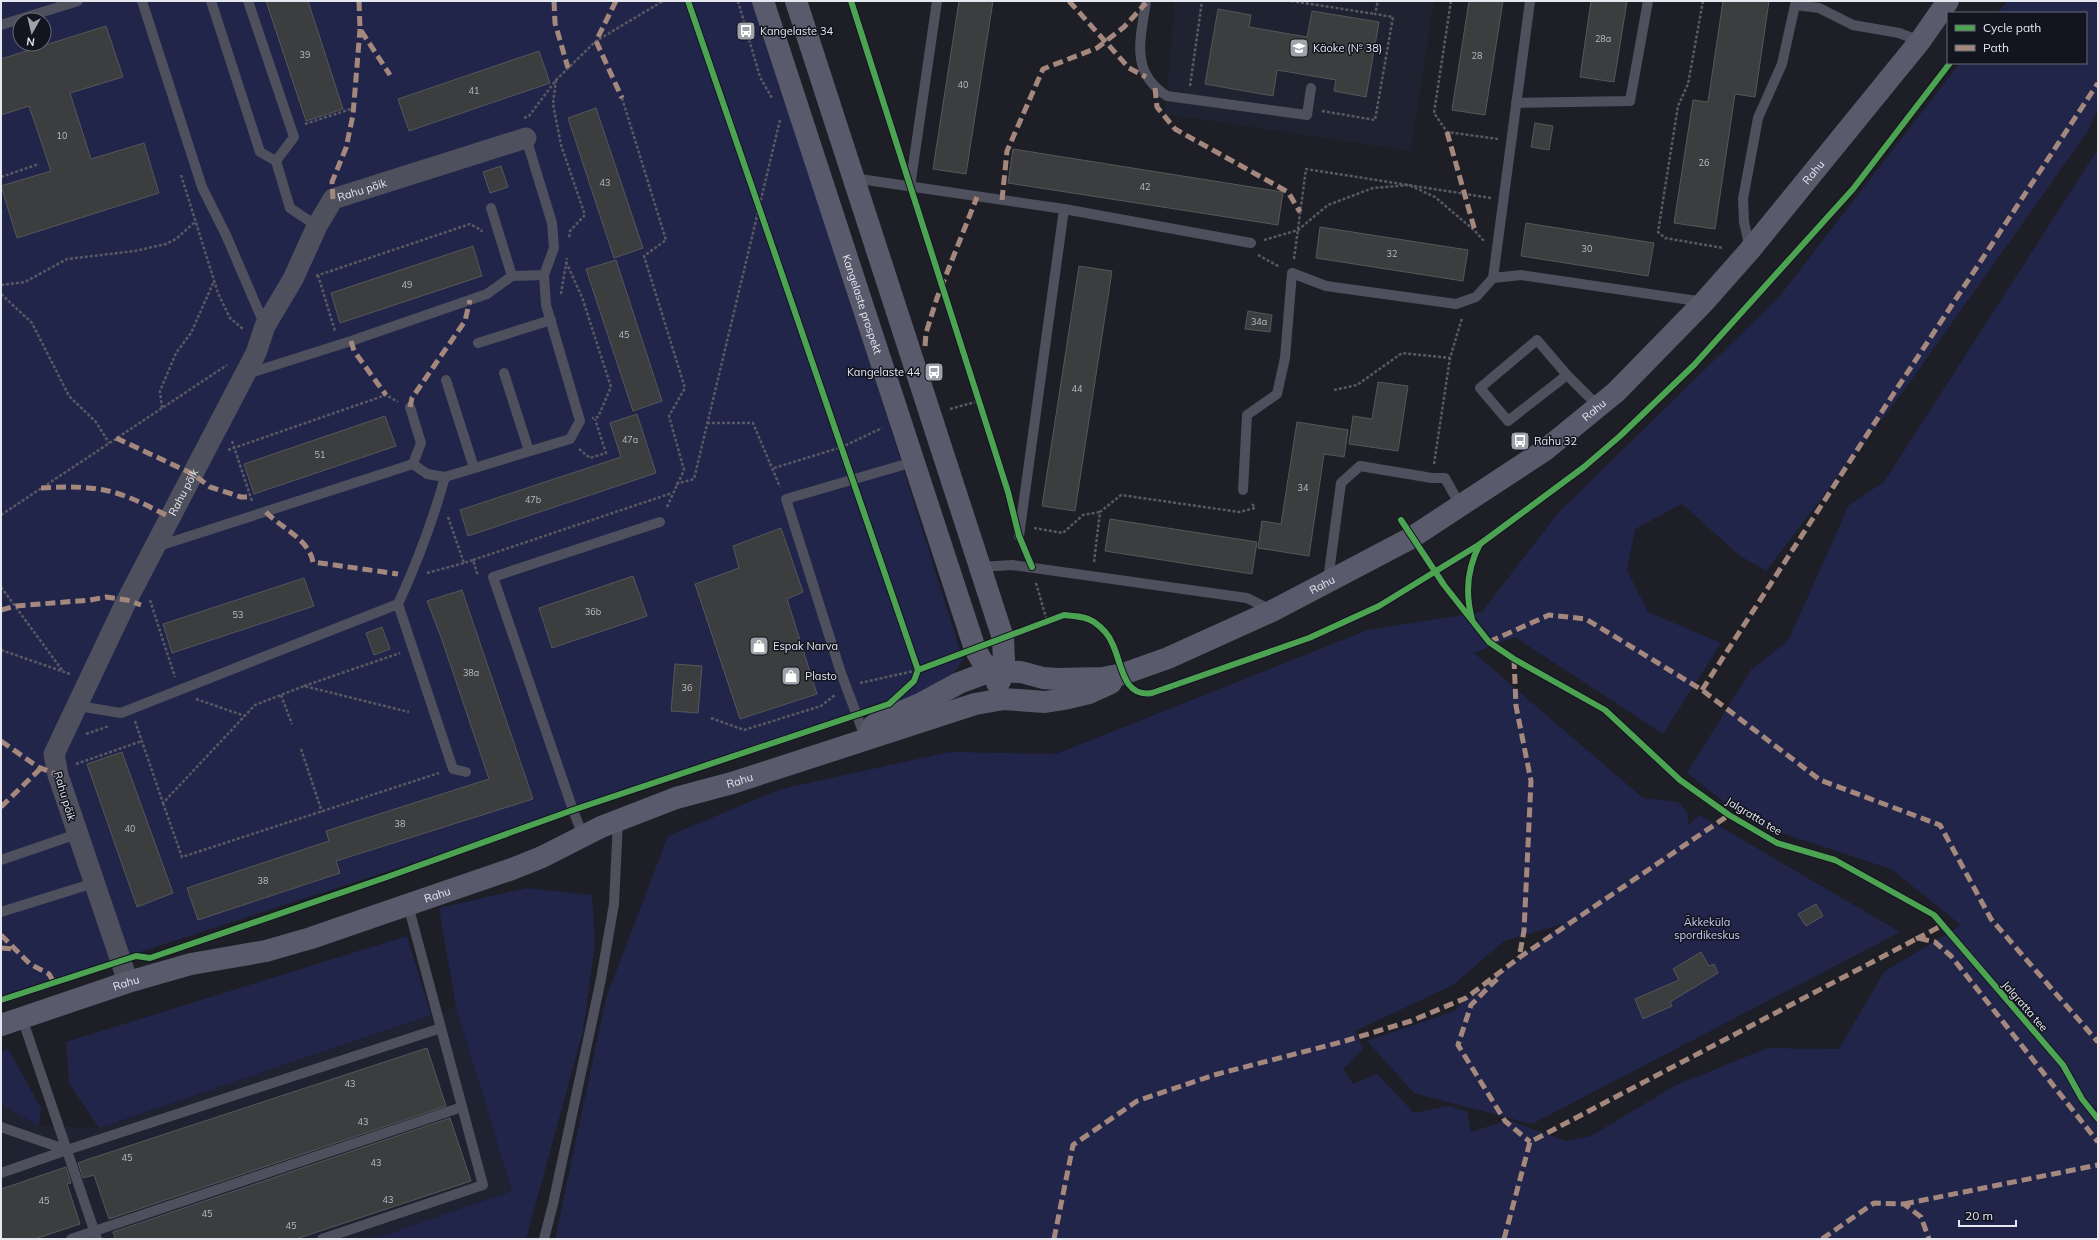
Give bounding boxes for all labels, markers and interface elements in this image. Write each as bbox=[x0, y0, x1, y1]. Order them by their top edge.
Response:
north arrow bbox=[12, 12, 52, 52]
legend bbox=[1947, 12, 2087, 64]
bus stop icon: Kangelaste 34 bbox=[735, 20, 757, 42]
text: Cycle path bbox=[1983, 20, 2041, 35]
place label: Kangelaste 34 bbox=[760, 24, 834, 38]
house number: 28a bbox=[1595, 33, 1611, 44]
text: N bbox=[26, 34, 36, 49]
school or university icon: Käoke (№ 38) bbox=[1288, 37, 1310, 59]
text: Path bbox=[1983, 40, 2009, 55]
place label: Käoke (№ 38) bbox=[1313, 41, 1382, 55]
house number: 39 bbox=[300, 49, 310, 60]
house number: 28 bbox=[1472, 50, 1482, 61]
house number: 40 bbox=[958, 79, 968, 90]
house number: 41 bbox=[469, 85, 479, 96]
house number: 10 bbox=[57, 130, 67, 141]
house number: 26 bbox=[1699, 157, 1709, 168]
street label: Rahu bbox=[1799, 157, 1827, 187]
street label: Rahu põik bbox=[335, 175, 389, 204]
house number: 43 bbox=[600, 177, 610, 188]
house number: 42 bbox=[1140, 181, 1150, 192]
house number: 30 bbox=[1582, 243, 1592, 254]
house number: 32 bbox=[1387, 248, 1397, 259]
street label: Kangelaste prospekt bbox=[839, 252, 885, 356]
house number: 49 bbox=[402, 279, 412, 290]
house number: 34a bbox=[1251, 316, 1267, 327]
house number: 45 bbox=[619, 329, 630, 340]
bus stop icon: Kangelaste 44 bbox=[923, 361, 945, 383]
place label: Kangelaste 44 bbox=[847, 365, 920, 379]
house number: 44 bbox=[1072, 383, 1083, 394]
street label: Rahu bbox=[1579, 396, 1609, 424]
bus stop icon: Rahu 32 bbox=[1509, 430, 1531, 452]
house number: 47a bbox=[622, 434, 638, 445]
place label: Rahu 32 bbox=[1534, 434, 1577, 448]
house number: 51 bbox=[315, 449, 325, 460]
street label: Rahu põik bbox=[165, 466, 202, 518]
house number: 34 bbox=[1298, 482, 1309, 493]
house number: 47b bbox=[525, 494, 541, 505]
street label: Rahu bbox=[1307, 572, 1337, 597]
house number: 36b bbox=[585, 606, 601, 617]
house number: 53 bbox=[233, 609, 243, 620]
shop icon: Espak Narva bbox=[748, 635, 770, 657]
place label: Espak Narva bbox=[773, 639, 838, 653]
shop icon: Plasto bbox=[780, 665, 802, 687]
house number: 38a bbox=[463, 667, 479, 678]
place label: Plasto bbox=[805, 669, 837, 683]
house number: 36 bbox=[682, 682, 692, 693]
street label: Rahu põik bbox=[51, 770, 79, 823]
street label: Rahu bbox=[725, 770, 755, 791]
street label: Jalgratta tee bbox=[1723, 794, 1785, 838]
house number: 38 bbox=[395, 818, 405, 829]
house number: 40 bbox=[125, 823, 135, 834]
house number: 38 bbox=[258, 875, 268, 886]
street label: Rahu bbox=[422, 884, 452, 906]
park label: Äkkeküla spordikeskus bbox=[1674, 915, 1740, 942]
street label: Rahu bbox=[111, 972, 141, 994]
street label: Jalgratta tee bbox=[1999, 978, 2051, 1034]
house number: 43 bbox=[345, 1078, 355, 1089]
house number: 43 bbox=[358, 1116, 368, 1127]
house number: 45 bbox=[122, 1152, 133, 1163]
house number: 43 bbox=[371, 1157, 381, 1168]
house number: 43 bbox=[383, 1194, 393, 1205]
house number: 45 bbox=[39, 1195, 50, 1206]
scale bar bbox=[1959, 1202, 2016, 1228]
house number: 45 bbox=[202, 1208, 213, 1219]
text: 20 m bbox=[1965, 1208, 1993, 1223]
house number: 45 bbox=[286, 1220, 297, 1231]

